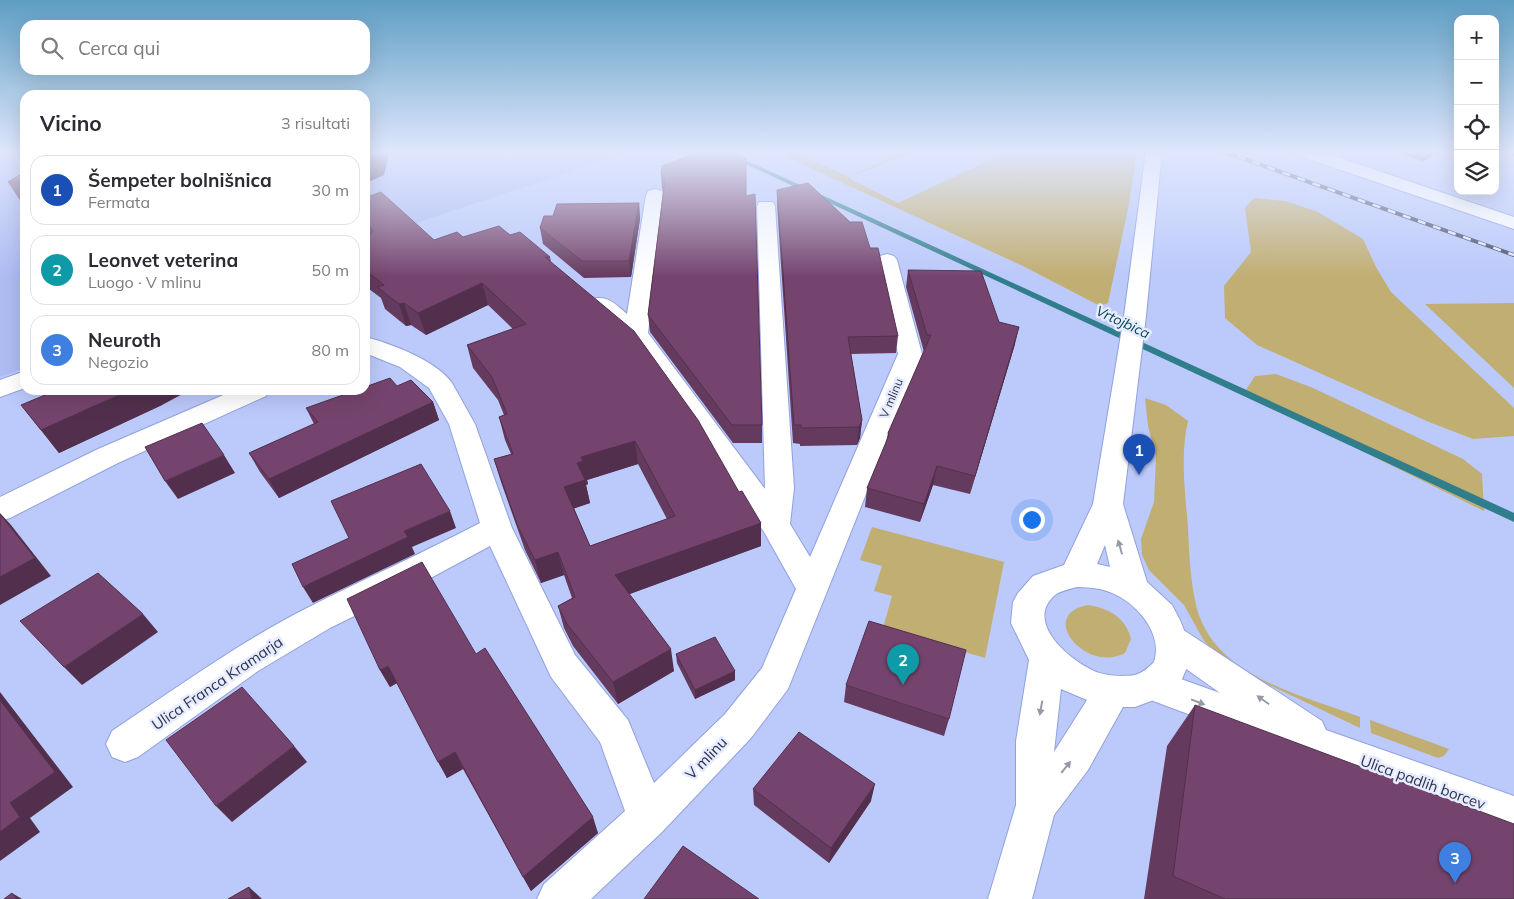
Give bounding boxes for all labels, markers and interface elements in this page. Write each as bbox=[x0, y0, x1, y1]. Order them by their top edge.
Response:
map controls bbox=[1454, 15, 1499, 195]
button: + bbox=[1454, 15, 1499, 60]
search box bbox=[20, 20, 370, 75]
icon: search bbox=[38, 34, 66, 62]
text: Cerca qui bbox=[78, 36, 160, 60]
button: − bbox=[1454, 60, 1499, 105]
button: locate bbox=[1454, 105, 1499, 150]
text: Vicino bbox=[40, 110, 102, 136]
text: 3 risultati bbox=[281, 113, 350, 133]
button: layers bbox=[1454, 150, 1499, 195]
text: Šempeter bolnišnica bbox=[88, 168, 272, 192]
text: 1 bbox=[52, 180, 62, 200]
text: 30 m bbox=[312, 180, 349, 200]
text: Fermata bbox=[88, 192, 150, 212]
text: Leonvet veterina bbox=[88, 248, 238, 272]
text: 2 bbox=[52, 260, 62, 280]
text: 50 m bbox=[312, 260, 349, 280]
text: Luogo · V mlinu bbox=[88, 272, 201, 292]
water label: Vrtojbica bbox=[1093, 302, 1153, 342]
text: Neuroth bbox=[88, 328, 161, 352]
text: 3 bbox=[52, 340, 62, 360]
text: 80 m bbox=[312, 340, 349, 360]
text: Negozio bbox=[88, 352, 149, 372]
street label: V mlinu bbox=[876, 376, 906, 420]
pin: 1 bbox=[1123, 434, 1155, 475]
your location bbox=[1019, 507, 1045, 533]
one-way arrow bbox=[1116, 539, 1124, 554]
street label: Ulica Franca Kramarja bbox=[148, 632, 286, 734]
pin: 2 bbox=[887, 644, 919, 685]
one-way arrow bbox=[1256, 695, 1269, 704]
one-way arrow bbox=[1191, 699, 1206, 706]
one-way arrow bbox=[1037, 701, 1045, 717]
street label: V mlinu bbox=[681, 733, 731, 783]
street label: Ulica padlih borcev bbox=[1358, 751, 1488, 813]
one-way arrow bbox=[1061, 760, 1072, 773]
pin: 3 bbox=[1439, 842, 1471, 883]

